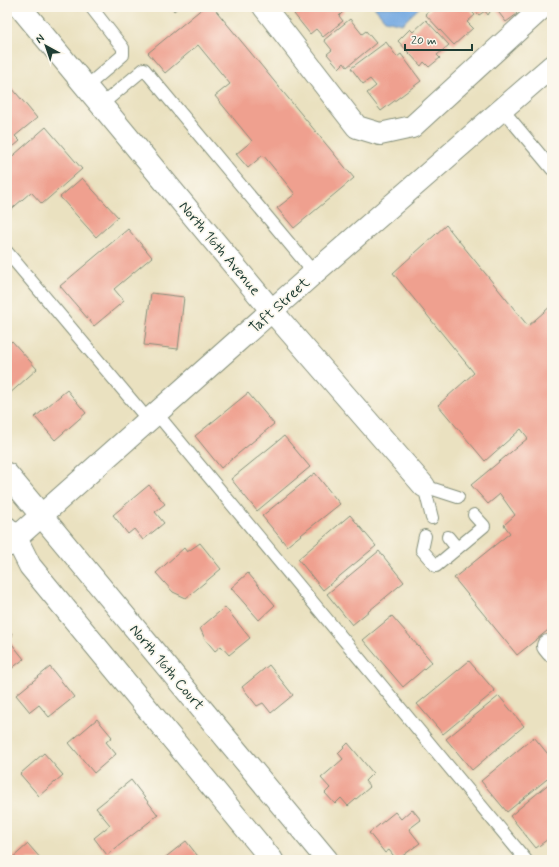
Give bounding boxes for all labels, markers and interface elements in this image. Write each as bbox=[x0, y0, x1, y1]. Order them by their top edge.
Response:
north arrow bbox=[26, 26, 66, 66]
scale bar bbox=[405, 26, 472, 52]
text: N bbox=[33, 31, 48, 47]
text: 20 m bbox=[411, 33, 437, 49]
street label: North 16th Avenue bbox=[174, 197, 265, 300]
street label: Taft Street bbox=[245, 273, 314, 338]
street label: North 16th Court bbox=[124, 620, 208, 715]

